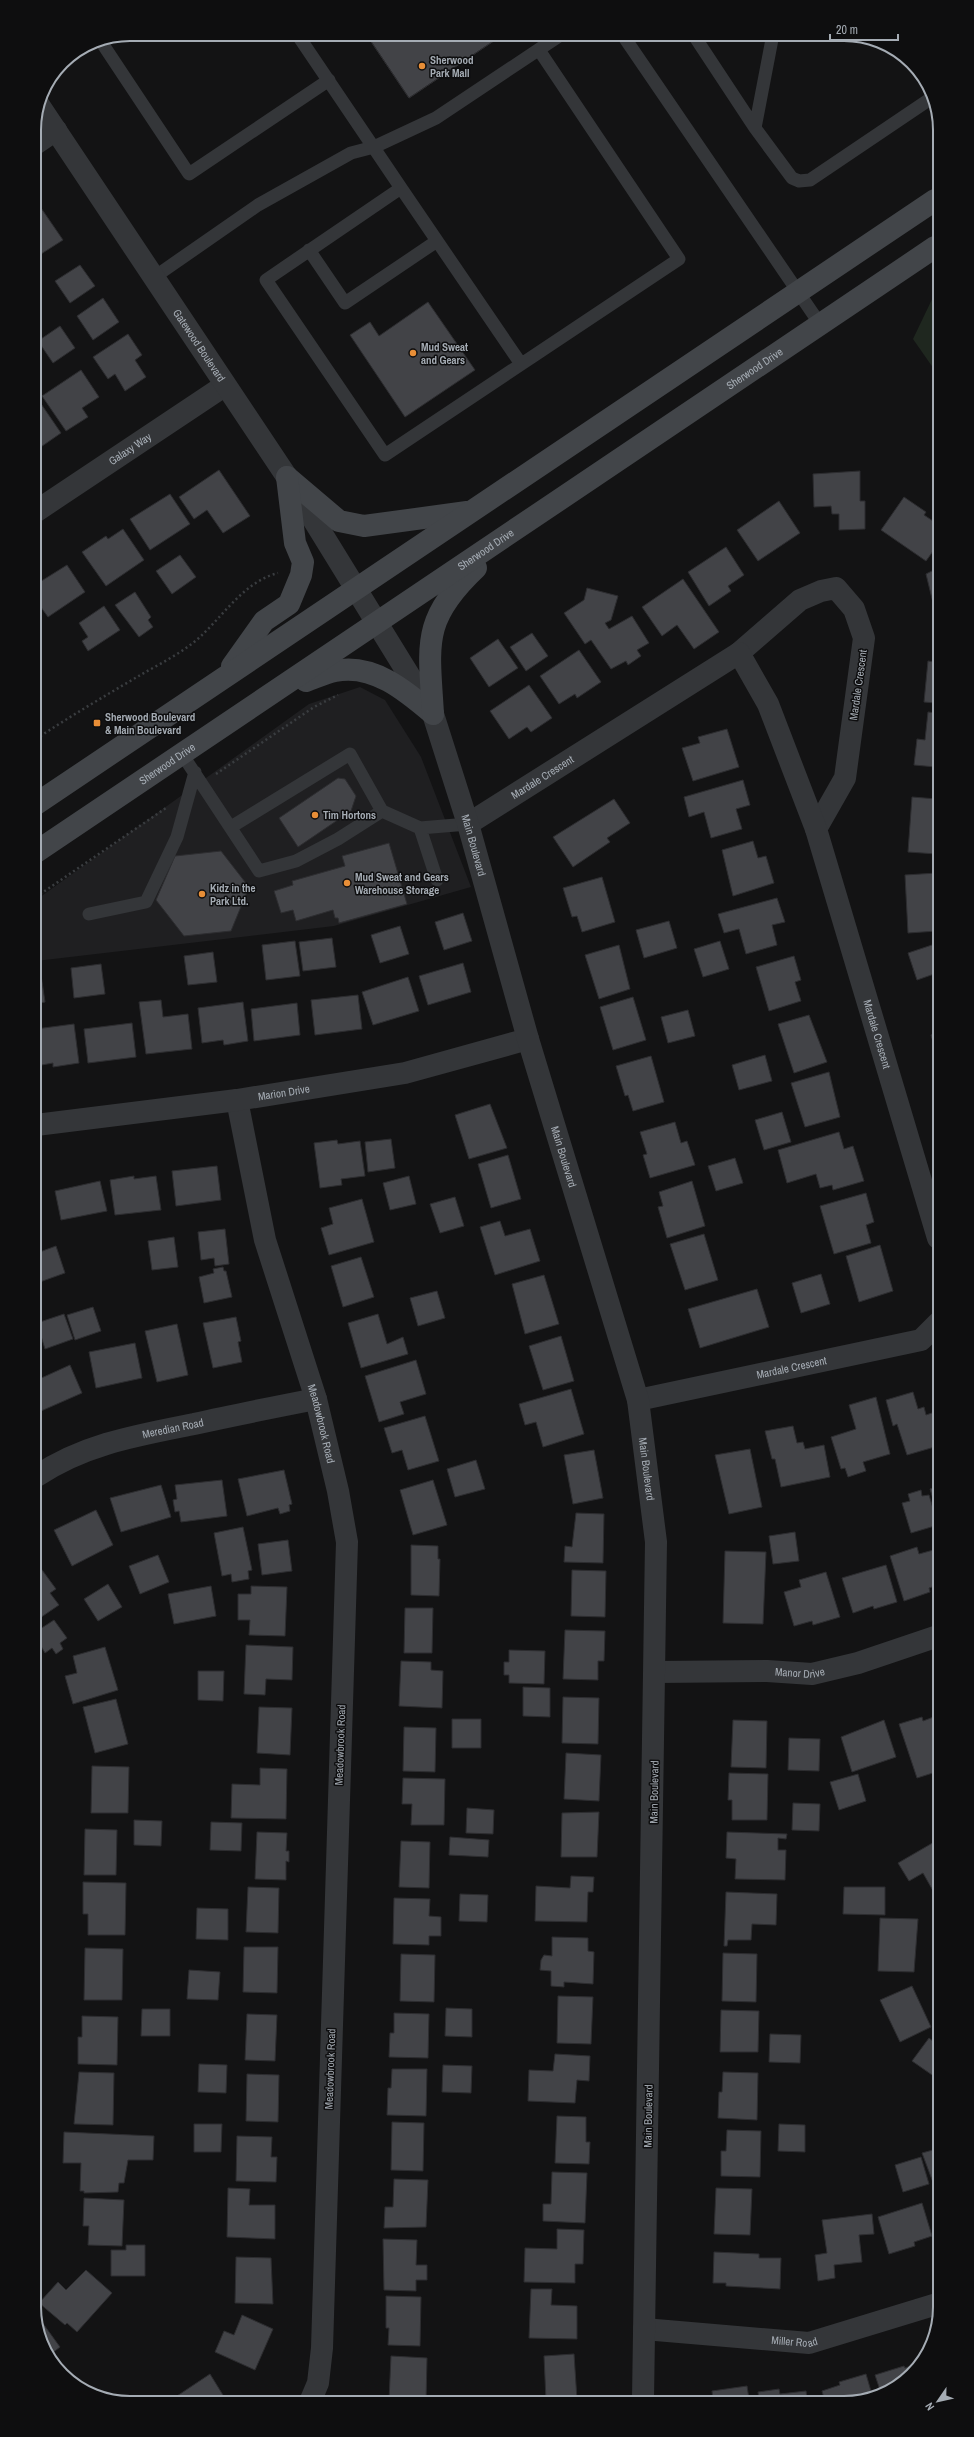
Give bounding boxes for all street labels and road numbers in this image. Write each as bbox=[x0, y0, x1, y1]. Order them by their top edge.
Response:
street label: Gatewood Boulevard bbox=[170, 306, 229, 384]
street label: Sherwood Drive bbox=[724, 345, 785, 392]
street label: Galaxy Way bbox=[106, 429, 154, 468]
street label: Sherwood Drive bbox=[455, 525, 516, 573]
street label: Mardale Crescent bbox=[846, 648, 870, 721]
street label: Sherwood Drive bbox=[136, 740, 198, 788]
street label: Mardale Crescent bbox=[509, 752, 577, 802]
street label: Main Boulevard bbox=[458, 813, 489, 878]
street label: Mardale Crescent bbox=[860, 998, 894, 1071]
street label: Marion Drive bbox=[257, 1081, 311, 1104]
street label: Main Boulevard bbox=[548, 1124, 580, 1189]
street label: Mardale Crescent bbox=[755, 1353, 828, 1382]
street label: Meadowbrook Road bbox=[305, 1382, 338, 1465]
street label: Meredian Road bbox=[141, 1415, 205, 1441]
street label: Main Boulevard bbox=[636, 1437, 658, 1501]
street label: Manor Drive bbox=[775, 1664, 826, 1681]
street label: Meadowbrook Road bbox=[332, 1704, 348, 1786]
street label: Main Boulevard bbox=[646, 1760, 662, 1824]
street label: Meadowbrook Road bbox=[322, 2028, 338, 2110]
street label: Main Boulevard bbox=[640, 2084, 656, 2148]
street label: Miller Road bbox=[771, 2333, 819, 2350]

